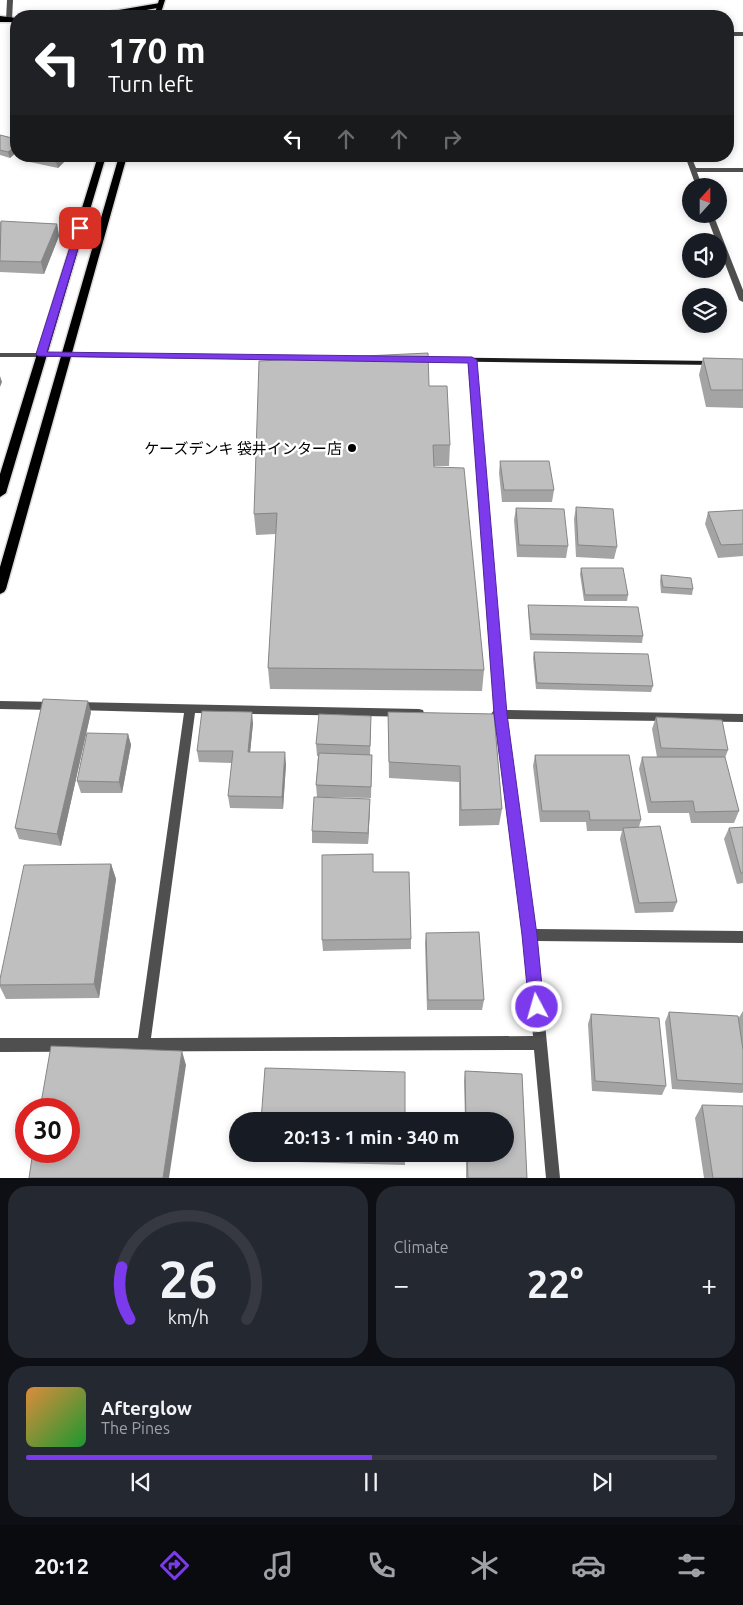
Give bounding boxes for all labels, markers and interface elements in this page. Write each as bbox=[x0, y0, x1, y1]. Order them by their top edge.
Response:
icon: left bbox=[25, 30, 90, 95]
text: 170 m bbox=[108, 30, 206, 70]
text: Turn left bbox=[108, 71, 193, 96]
icon: left bbox=[279, 125, 307, 153]
icon: ahead bbox=[332, 125, 360, 153]
icon: ahead bbox=[385, 125, 413, 153]
icon: right bbox=[438, 125, 466, 153]
north arrow bbox=[682, 178, 728, 222]
map controls bbox=[682, 178, 727, 333]
pin bbox=[59, 207, 101, 249]
icon: arrive bbox=[66, 214, 94, 242]
button: sound bbox=[682, 233, 727, 278]
button: layers bbox=[682, 288, 727, 333]
place label: ケーズデンキ 袋井インター店 bbox=[144, 440, 342, 457]
marker: ケーズデンキ 袋井インター店 bbox=[346, 442, 358, 454]
position arrow bbox=[510, 980, 562, 1032]
speed limit sign: 30 bbox=[15, 1098, 80, 1163]
text: 20:13 · 1 min · 340 m bbox=[284, 1126, 459, 1148]
text: Climate bbox=[394, 1238, 449, 1256]
text: 26 bbox=[158, 1250, 217, 1308]
text: 22° bbox=[527, 1263, 583, 1305]
text: − bbox=[394, 1269, 409, 1300]
text: + bbox=[701, 1269, 717, 1300]
text: km/h bbox=[167, 1307, 208, 1327]
text: Afterglow bbox=[101, 1397, 192, 1419]
text: The Pines bbox=[101, 1419, 170, 1437]
icon: previous bbox=[127, 1468, 155, 1496]
icon: pause bbox=[357, 1468, 385, 1496]
icon: next bbox=[588, 1468, 616, 1496]
icon: directions bbox=[157, 1548, 192, 1583]
icon: music bbox=[261, 1548, 296, 1583]
icon: phone bbox=[364, 1548, 399, 1583]
icon: climate bbox=[467, 1548, 502, 1583]
icon: car bbox=[571, 1548, 606, 1583]
icon: filters bbox=[674, 1548, 709, 1583]
text: 20:12 bbox=[34, 1553, 89, 1578]

